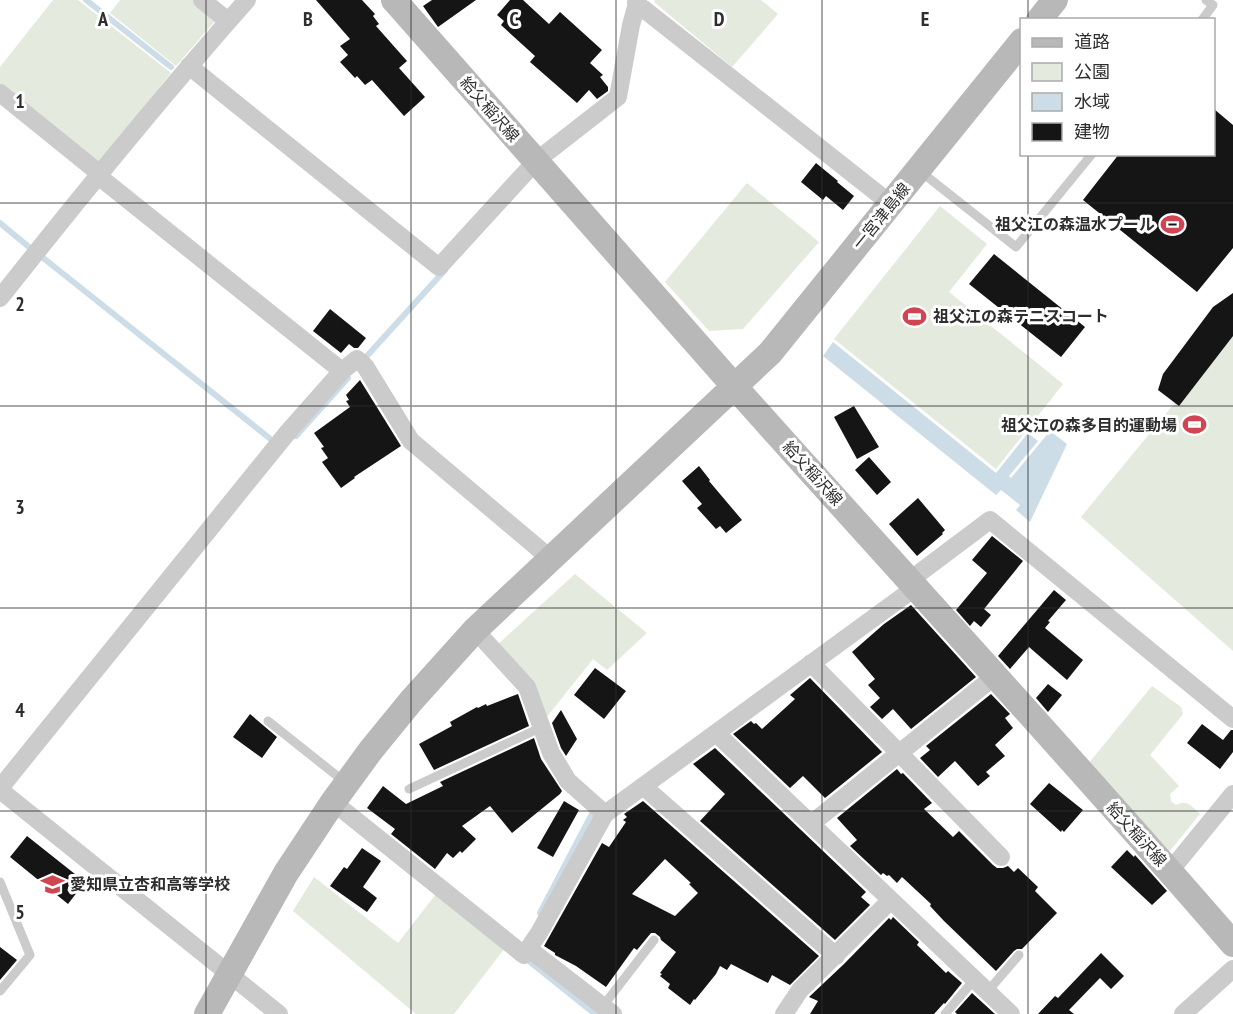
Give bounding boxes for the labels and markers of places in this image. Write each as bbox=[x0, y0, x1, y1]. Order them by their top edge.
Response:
sports icon: 祖父江の森温水プール bbox=[1160, 211, 1186, 237]
place label: 祖父江の森温水プール bbox=[995, 214, 1155, 234]
sports icon: 祖父江の森テニスコート bbox=[902, 303, 928, 329]
place label: 祖父江の森テニスコート bbox=[933, 306, 1109, 326]
sports icon: 祖父江の森多目的運動場 bbox=[1182, 412, 1208, 438]
place label: 祖父江の森多目的運動場 bbox=[1001, 415, 1177, 435]
school or university icon: 愛知県立杏和高等学校 bbox=[39, 871, 65, 897]
place label: 愛知県立杏和高等学校 bbox=[70, 874, 230, 894]

